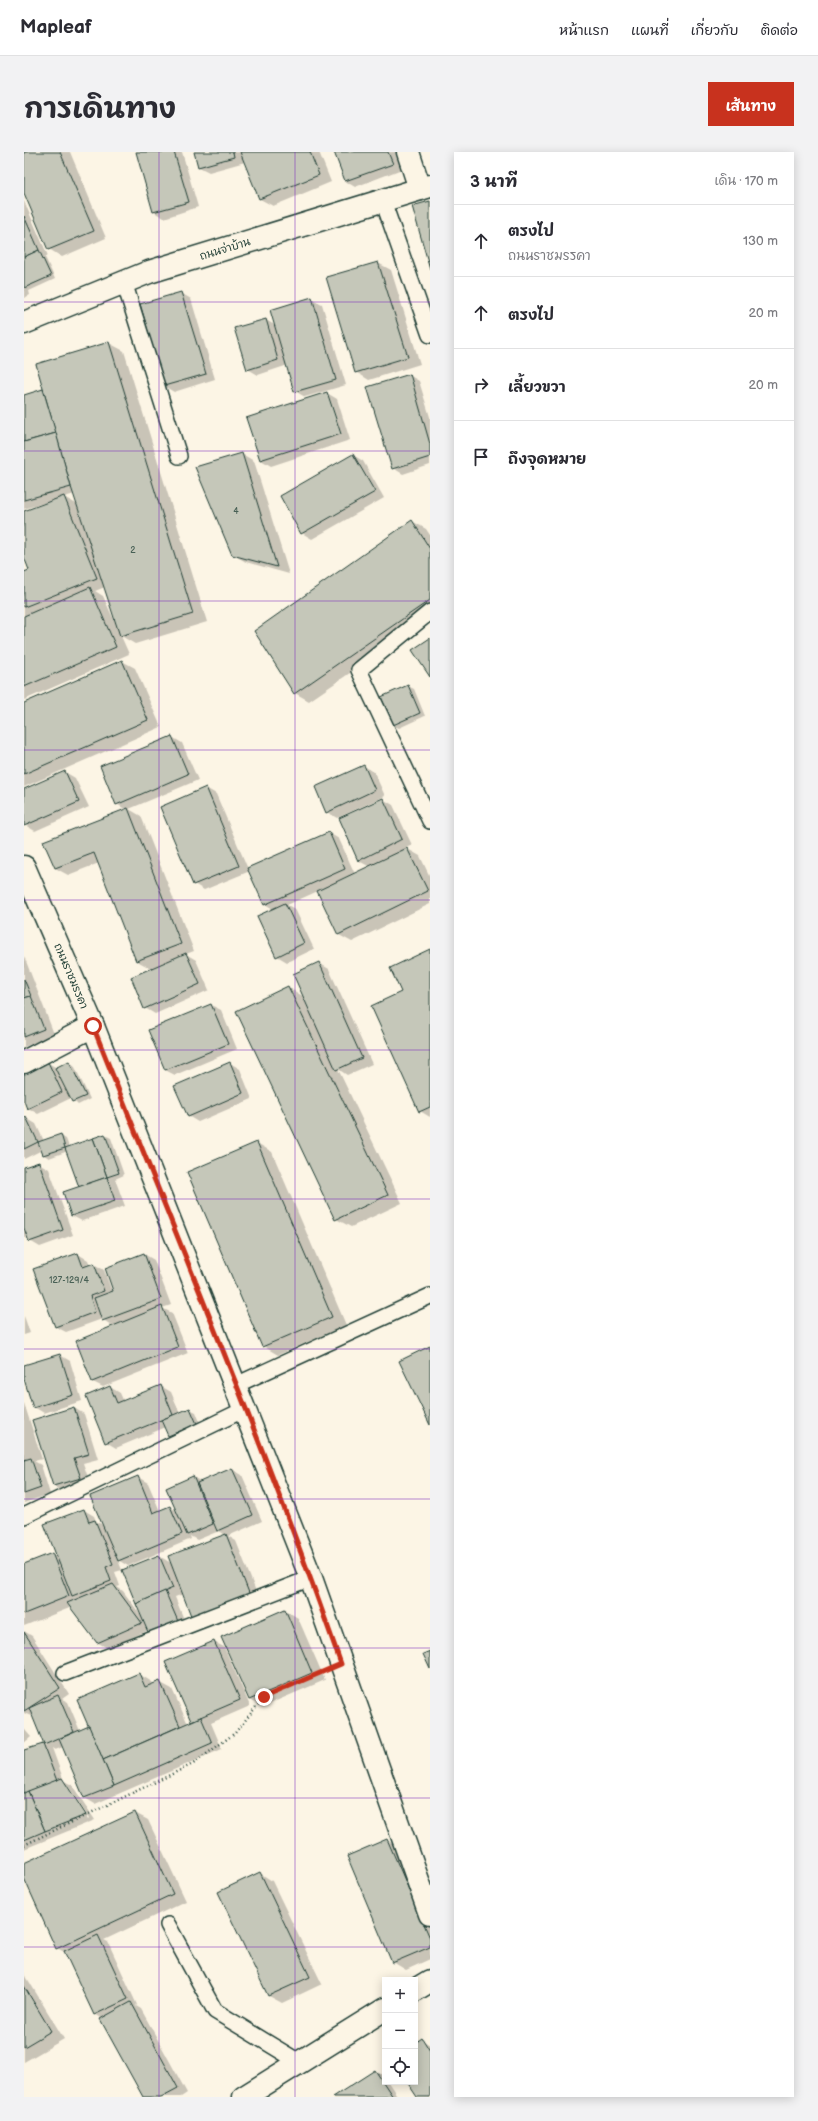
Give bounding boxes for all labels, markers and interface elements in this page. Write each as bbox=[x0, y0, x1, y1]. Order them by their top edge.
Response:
text: Mapleaf bbox=[20, 16, 92, 39]
text: หน้าแรก bbox=[559, 22, 609, 39]
text: แผนที่ bbox=[631, 22, 669, 39]
text: เกี่ยวกับ bbox=[691, 22, 738, 39]
text: ติดต่อ bbox=[760, 22, 798, 39]
button: เส้นทาง bbox=[708, 82, 794, 126]
text: การเดินทาง bbox=[24, 93, 176, 126]
text: 3 นาที bbox=[470, 172, 517, 192]
text: เดิน · 170 m bbox=[714, 173, 778, 189]
text: ตรงไป bbox=[508, 222, 554, 241]
icon: ahead bbox=[470, 230, 492, 252]
street label: ถนนจ่าบ้าน bbox=[197, 233, 253, 263]
text: 130 m bbox=[743, 233, 778, 249]
text: ถนนราชมรรคา bbox=[508, 248, 591, 264]
icon: ahead bbox=[470, 302, 492, 324]
text: 20 m bbox=[748, 305, 778, 321]
text: ตรงไป bbox=[508, 306, 554, 325]
icon: right bbox=[470, 374, 492, 396]
text: 20 m bbox=[748, 377, 778, 393]
text: เลี้ยวขวา bbox=[508, 378, 566, 397]
icon: arrive bbox=[470, 446, 492, 468]
text: ถึงจุดหมาย bbox=[508, 450, 586, 469]
house number: 4 bbox=[233, 506, 239, 517]
house number: 2 bbox=[130, 545, 136, 556]
street label: ถนนราชมรรคา bbox=[51, 941, 91, 1011]
route start bbox=[84, 1017, 102, 1035]
house number: 127-129/4 bbox=[49, 1275, 90, 1286]
route end bbox=[255, 1688, 273, 1706]
map controls bbox=[382, 1977, 418, 2085]
button: + bbox=[382, 1977, 418, 2013]
button: − bbox=[382, 2013, 418, 2049]
button: locate bbox=[382, 2049, 418, 2085]

